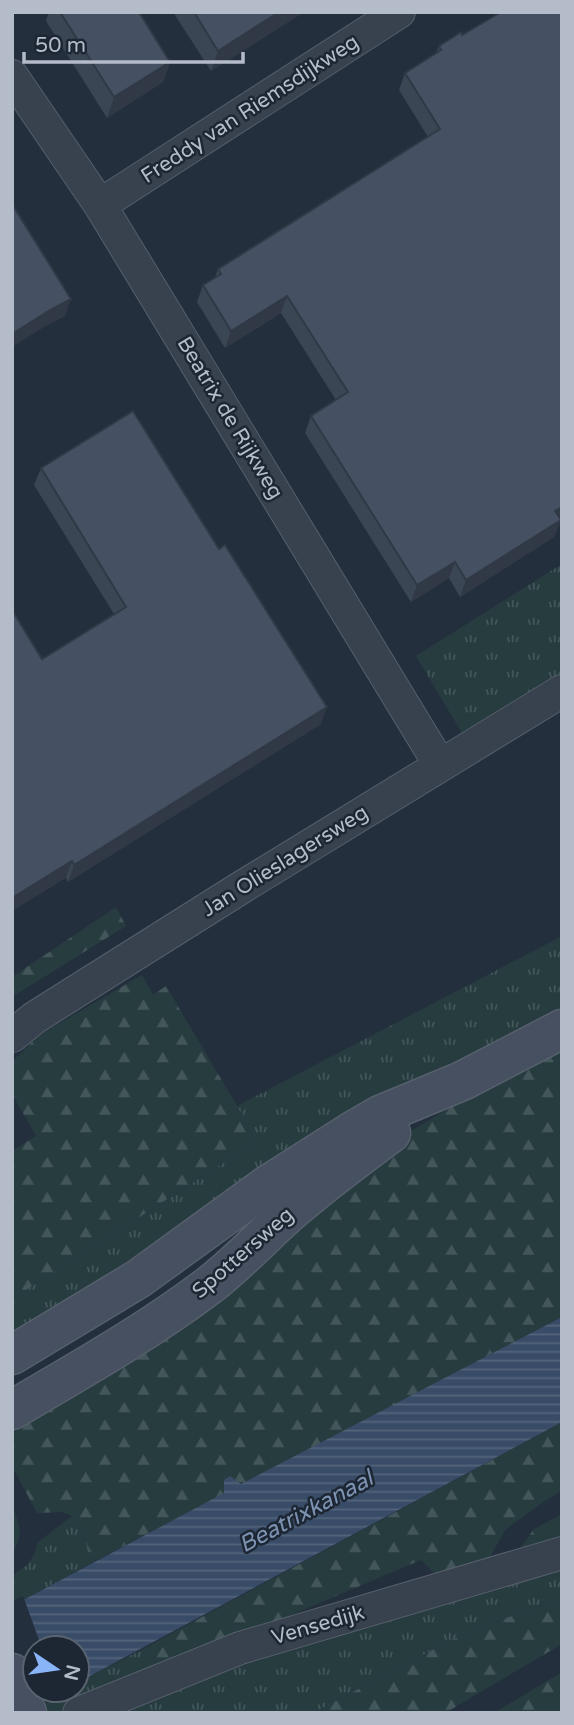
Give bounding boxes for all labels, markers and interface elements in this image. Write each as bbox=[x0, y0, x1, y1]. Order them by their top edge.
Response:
scale bar bbox=[24, 21, 243, 65]
street label: Freddy van Riemsdijkweg bbox=[137, 29, 363, 189]
text: 50 m bbox=[35, 33, 86, 58]
street label: Beatrix de Rijkweg bbox=[172, 332, 288, 504]
street label: Jan Olieslagersweg bbox=[197, 800, 373, 922]
street label: Spottersweg bbox=[187, 1202, 299, 1304]
water label: Beatrixkanaal bbox=[234, 1464, 380, 1559]
street label: Vensedijk bbox=[269, 1600, 367, 1650]
north arrow bbox=[21, 1634, 91, 1704]
text: N bbox=[59, 1663, 84, 1683]

